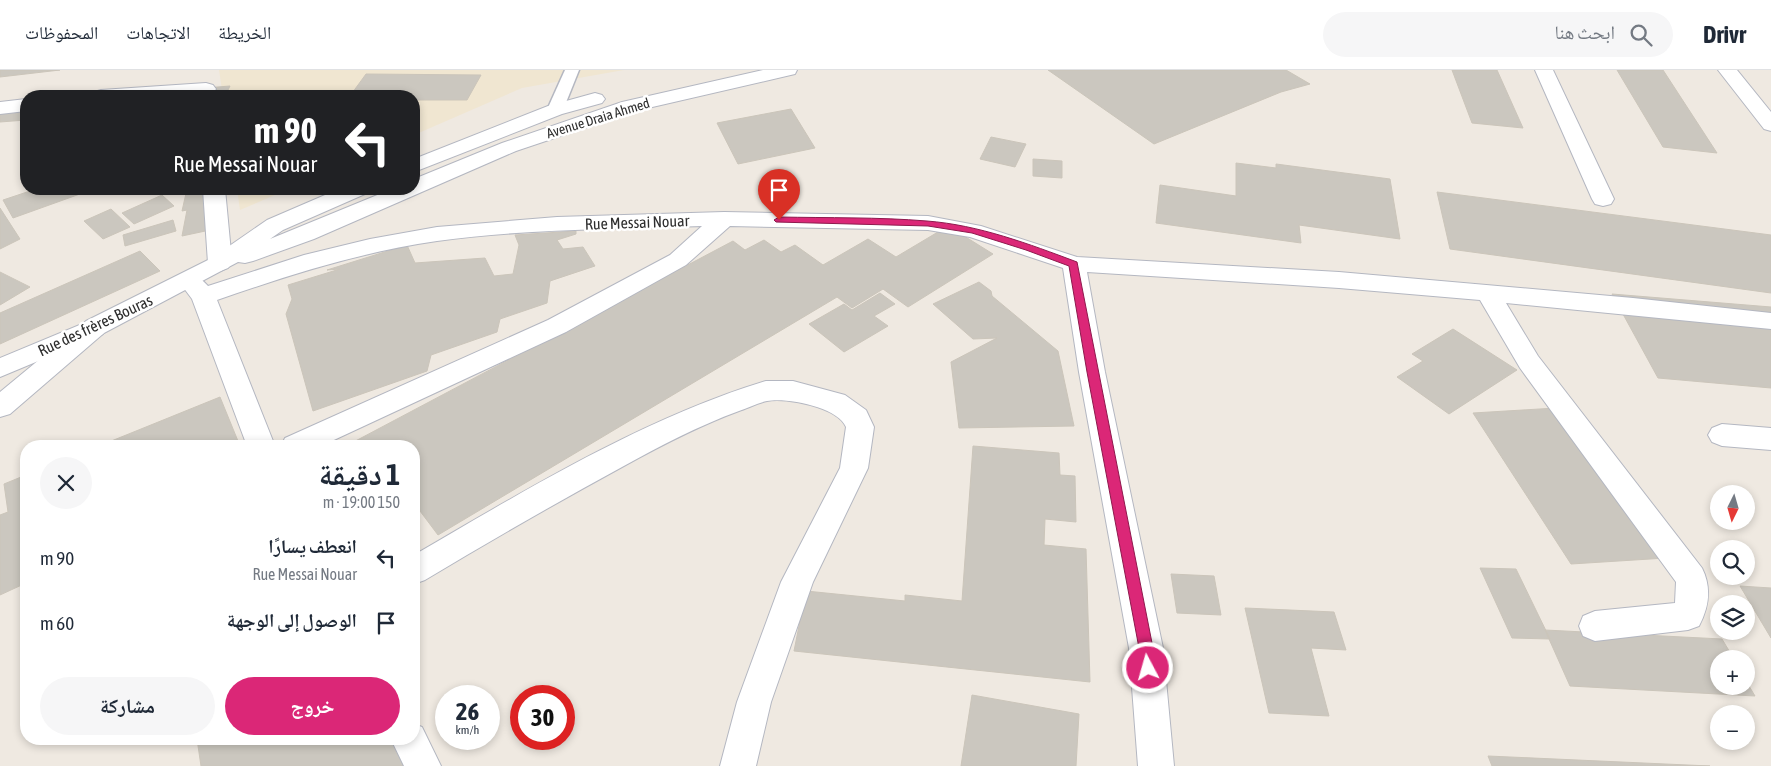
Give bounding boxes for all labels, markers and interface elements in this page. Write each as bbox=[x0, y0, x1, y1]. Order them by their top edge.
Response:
search box bbox=[1323, 12, 1673, 57]
text: ابحث هنا bbox=[1554, 21, 1615, 43]
icon: search bbox=[1627, 21, 1655, 49]
text: Drivr bbox=[1703, 21, 1746, 48]
text: المحفوظات bbox=[25, 22, 98, 43]
text: الاتجاهات bbox=[126, 22, 190, 43]
text: الخريطة bbox=[218, 22, 271, 43]
street label: Avenue Draia Ahmed bbox=[544, 95, 652, 141]
text: 90 m bbox=[254, 110, 317, 150]
icon: left bbox=[335, 110, 400, 175]
text: Rue Messai Nouar bbox=[173, 151, 317, 177]
pin bbox=[758, 169, 800, 220]
icon: arrive bbox=[765, 176, 793, 204]
street label: Rue Messai Nouar bbox=[584, 211, 690, 233]
street label: Rue des frères Bouras bbox=[35, 290, 155, 359]
button: close bbox=[40, 457, 92, 509]
text: 1 دقيقة bbox=[319, 457, 400, 491]
north arrow bbox=[1710, 485, 1755, 530]
map controls bbox=[1710, 485, 1755, 750]
text: 150 m · 19:00 bbox=[323, 493, 400, 511]
text: انعطف يسارًا bbox=[268, 535, 357, 557]
button: search bbox=[1710, 540, 1755, 585]
icon: left bbox=[372, 544, 400, 572]
text: 90 m bbox=[40, 547, 74, 569]
text: Rue Messai Nouar bbox=[252, 565, 357, 583]
button: layers bbox=[1710, 595, 1755, 640]
text: الوصول إلى الوجهة bbox=[227, 609, 357, 631]
icon: arrive bbox=[372, 609, 400, 637]
text: 60 m bbox=[40, 612, 74, 634]
position arrow bbox=[1121, 641, 1173, 693]
button: + bbox=[1710, 650, 1755, 695]
button: مشاركة bbox=[40, 677, 215, 735]
button: خروج bbox=[225, 677, 400, 735]
speed limit sign: 30 bbox=[510, 685, 575, 750]
text: 26 bbox=[456, 697, 479, 725]
button: − bbox=[1710, 705, 1755, 750]
text: km/h bbox=[456, 723, 479, 737]

